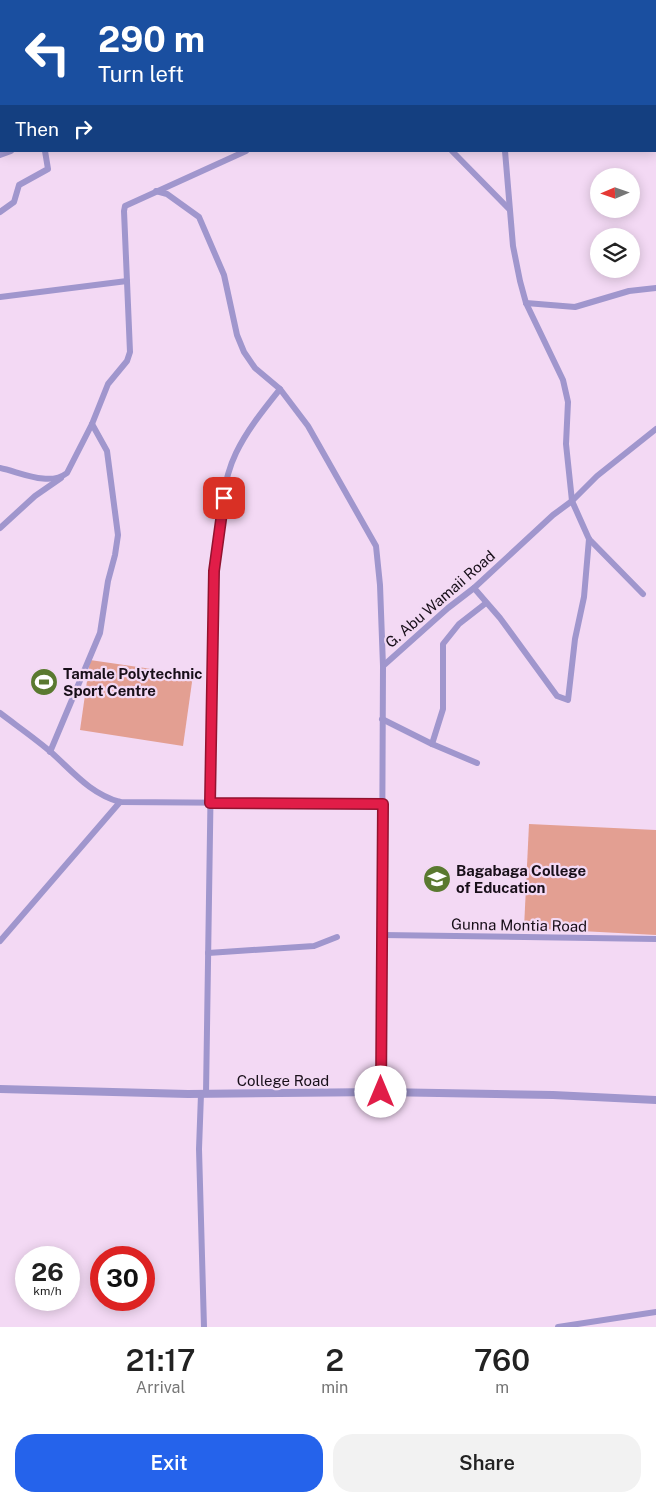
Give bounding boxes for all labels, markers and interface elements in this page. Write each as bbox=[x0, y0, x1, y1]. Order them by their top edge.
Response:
text: 290 m bbox=[98, 19, 205, 60]
icon: left bbox=[15, 20, 80, 85]
text: Turn left bbox=[98, 61, 184, 87]
icon: right bbox=[69, 115, 97, 143]
text: Then bbox=[15, 118, 59, 140]
north arrow bbox=[590, 168, 640, 218]
map controls bbox=[590, 168, 640, 278]
button: layers bbox=[590, 228, 640, 278]
pin bbox=[203, 477, 245, 519]
icon: arrive bbox=[210, 484, 238, 512]
street label: G. Abu Wamaii Road bbox=[382, 547, 498, 651]
place label: Tamale Polytechnic Sport Centre bbox=[63, 665, 202, 699]
sports icon: Tamale Polytechnic Sport Centre bbox=[29, 667, 59, 697]
place label: Bagabaga College of Education bbox=[456, 862, 586, 896]
school or university icon: Bagabaga College of Education bbox=[422, 864, 452, 894]
street label: Gunna Montia Road bbox=[451, 915, 587, 935]
position arrow bbox=[354, 1065, 406, 1117]
street label: College Road bbox=[237, 1072, 329, 1089]
speed limit sign: 30 bbox=[90, 1246, 155, 1311]
text: 26 bbox=[31, 1257, 64, 1287]
text: km/h bbox=[33, 1284, 62, 1298]
text: 21:17 bbox=[126, 1342, 195, 1378]
text: 2 bbox=[325, 1342, 344, 1378]
text: 760 bbox=[474, 1342, 530, 1378]
text: Arrival bbox=[136, 1378, 185, 1397]
text: min bbox=[321, 1378, 348, 1397]
text: m bbox=[495, 1378, 509, 1397]
button: Exit bbox=[15, 1434, 323, 1492]
button: Share bbox=[333, 1434, 641, 1492]

